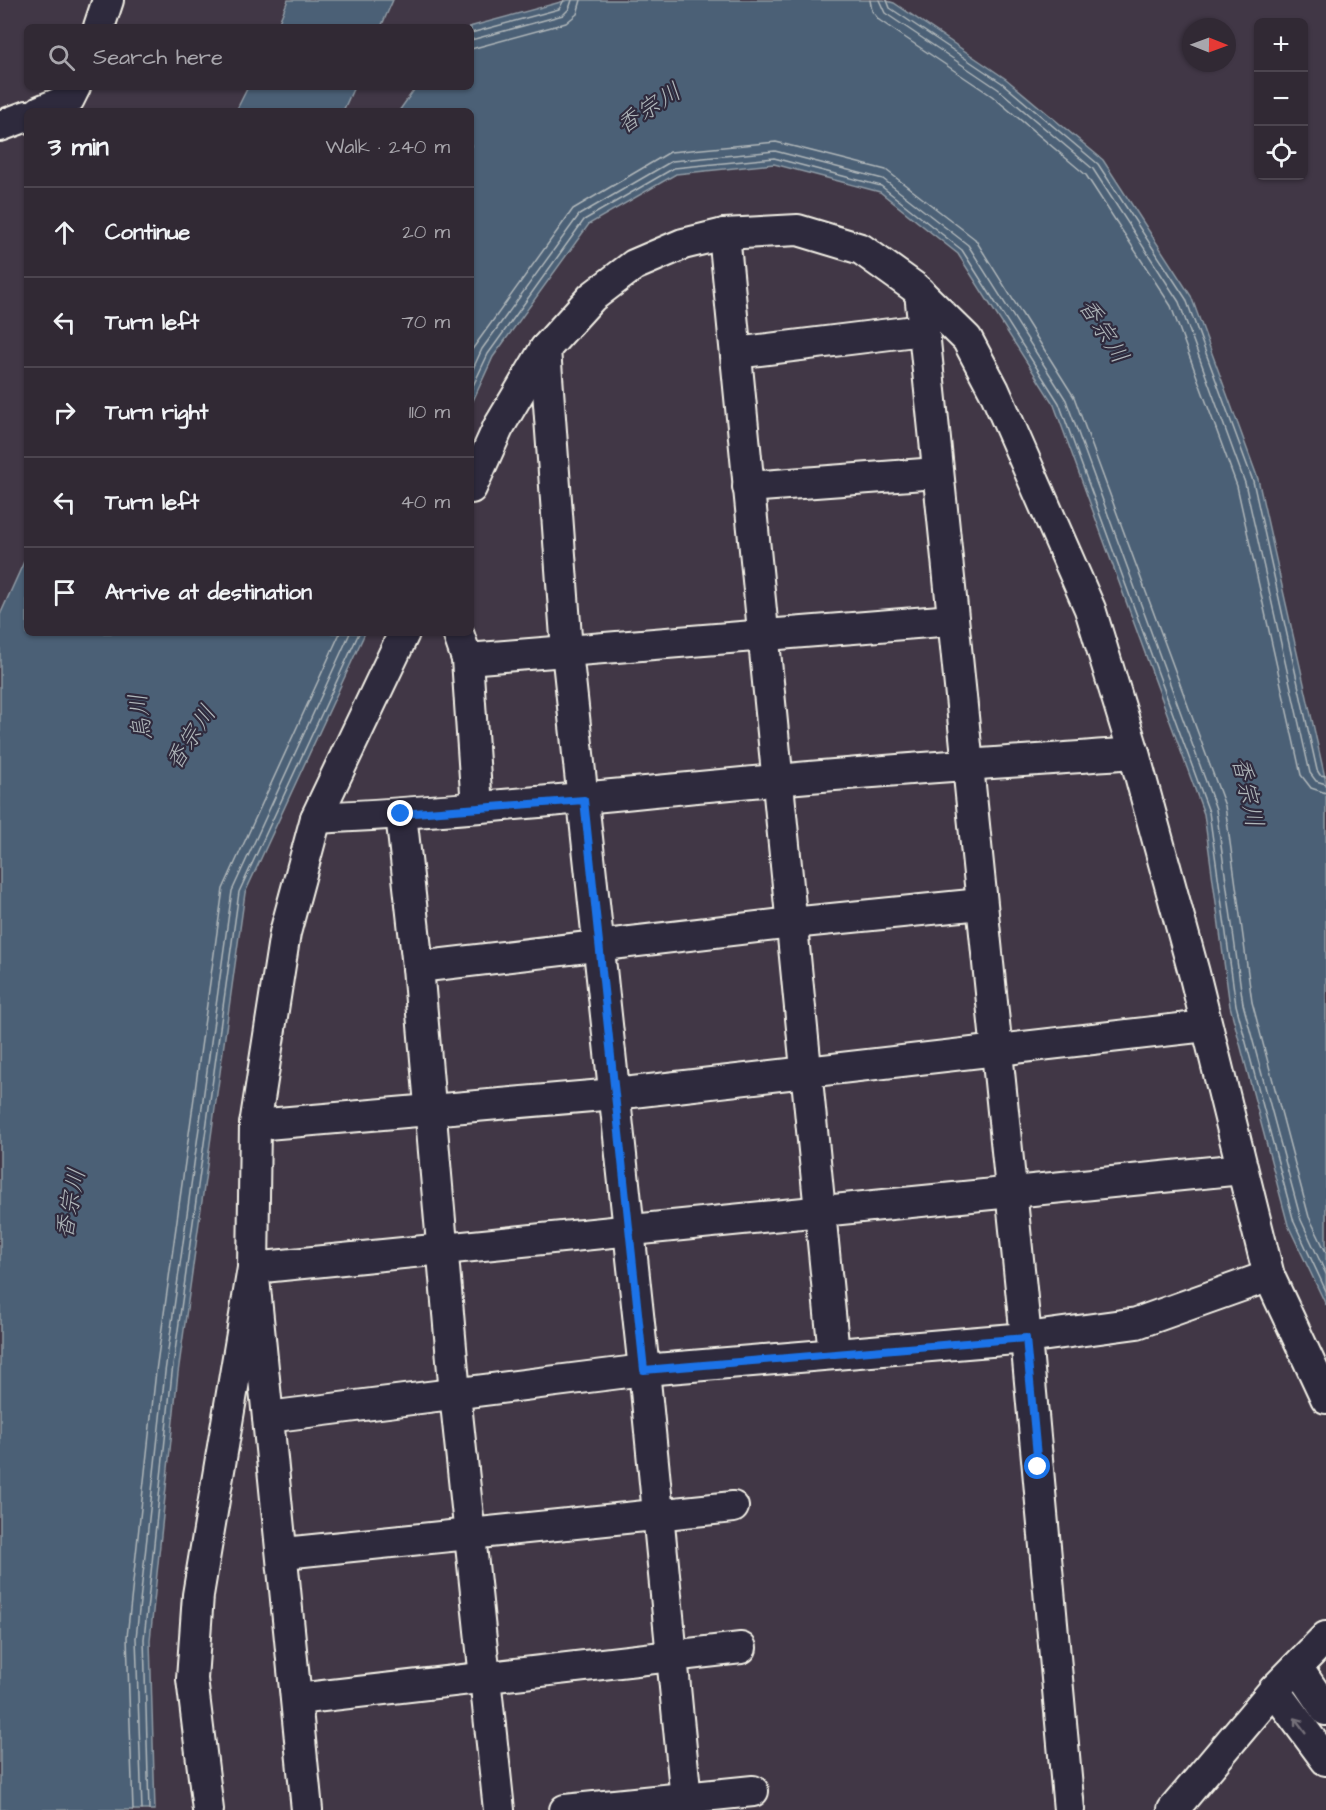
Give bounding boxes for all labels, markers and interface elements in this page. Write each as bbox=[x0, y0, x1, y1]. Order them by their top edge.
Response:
north arrow bbox=[1182, 18, 1236, 72]
map controls bbox=[1254, 18, 1308, 180]
button: + bbox=[1254, 18, 1308, 72]
search box bbox=[24, 24, 474, 90]
icon: search bbox=[45, 41, 78, 74]
text: Search here bbox=[93, 42, 223, 73]
button: − bbox=[1254, 72, 1308, 126]
water label: 香宗川 bbox=[610, 75, 688, 143]
button: locate bbox=[1254, 126, 1308, 180]
text: 3 min bbox=[48, 129, 109, 165]
text: Walk · 240 m bbox=[326, 133, 450, 161]
icon: ahead bbox=[48, 216, 81, 249]
text: Continue bbox=[105, 217, 190, 248]
text: 20 m bbox=[402, 218, 450, 246]
water label: 香宗川 bbox=[1070, 291, 1136, 371]
icon: left bbox=[48, 306, 81, 339]
text: Turn left bbox=[105, 307, 199, 338]
text: 70 m bbox=[402, 308, 450, 336]
icon: right bbox=[48, 396, 81, 429]
text: Turn right bbox=[105, 397, 208, 428]
text: 110 m bbox=[409, 398, 450, 426]
icon: left bbox=[48, 486, 81, 519]
text: Turn left bbox=[105, 487, 199, 518]
text: 40 m bbox=[400, 488, 450, 516]
icon: arrive bbox=[48, 576, 81, 609]
text: Arrive at destination bbox=[105, 577, 312, 608]
water label: 烏川 bbox=[121, 691, 161, 743]
water label: 香宗川 bbox=[157, 699, 225, 777]
water label: 香宗川 bbox=[1223, 753, 1271, 831]
route end bbox=[387, 800, 413, 826]
water label: 香宗川 bbox=[47, 1165, 95, 1243]
route start bbox=[1024, 1453, 1050, 1479]
one-way arrow bbox=[1294, 1718, 1306, 1734]

